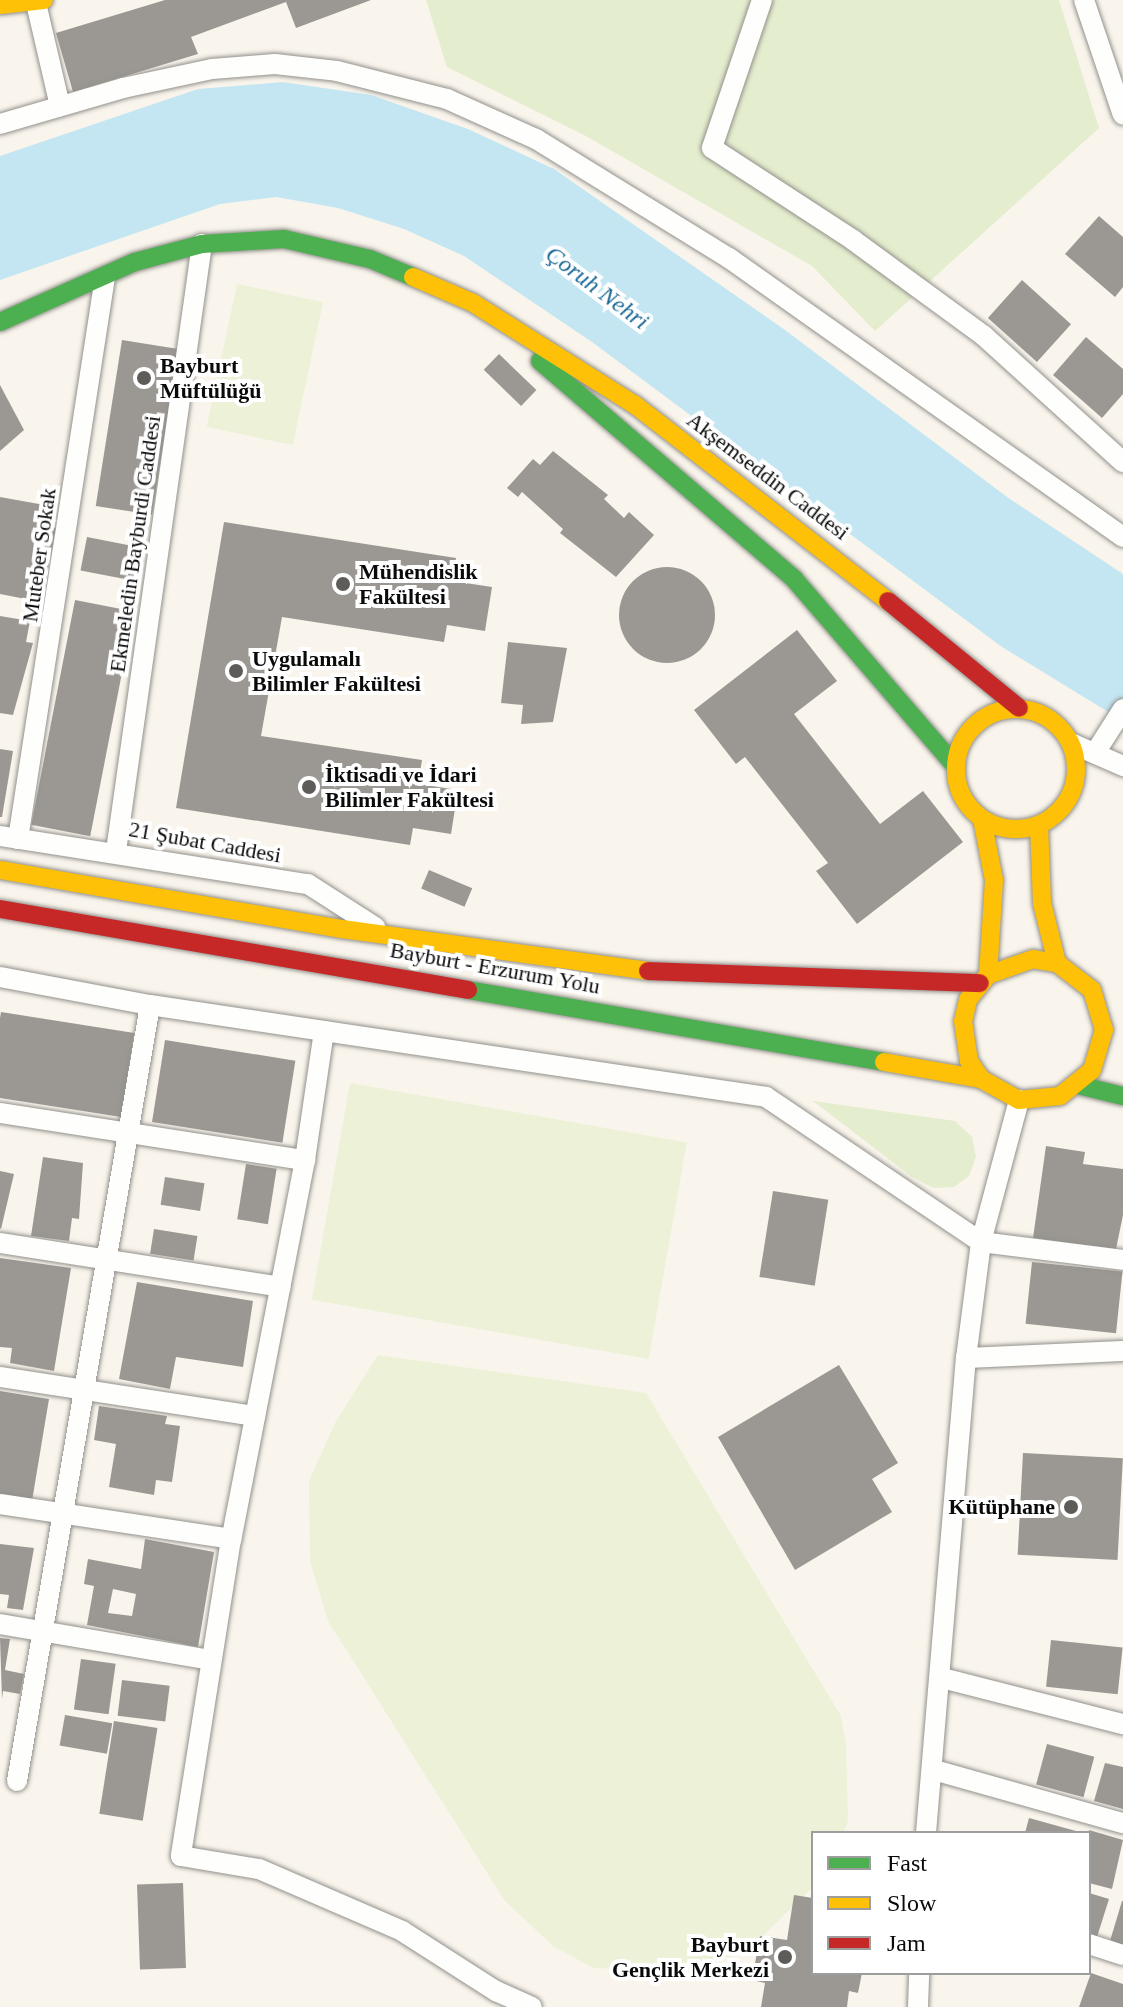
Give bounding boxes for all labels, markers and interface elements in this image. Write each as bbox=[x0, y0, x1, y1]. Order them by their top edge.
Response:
water label: Çoruh Nehri bbox=[540, 240, 654, 336]
place label: Bayburt Müftülüğü bbox=[160, 352, 261, 404]
marker: Bayburt Müftülüğü bbox=[135, 369, 153, 387]
street label: Akşemseddin Caddesi bbox=[682, 406, 854, 546]
street label: Ekmeledin Bayburdi Caddesi bbox=[104, 414, 166, 674]
street label: Muteber Sokak bbox=[17, 486, 61, 624]
place label: Mühendislik Fakültesi bbox=[359, 558, 478, 610]
marker: Mühendislik Fakültesi bbox=[334, 575, 352, 593]
place label: Uygulamalı Bilimler Fakültesi bbox=[252, 645, 421, 696]
marker: Uygulamalı Bilimler Fakültesi bbox=[227, 662, 245, 680]
place label: İktisadi ve İdari Bilimler Fakültesi bbox=[325, 761, 494, 812]
marker: İktisadi ve İdari Bilimler Fakültesi bbox=[300, 778, 318, 796]
street label: 21 Şubat Caddesi bbox=[127, 816, 283, 868]
street label: Bayburt - Erzurum Yolu bbox=[388, 936, 602, 1000]
place label: Kütüphane bbox=[949, 1494, 1055, 1520]
marker: Kütüphane bbox=[1062, 1498, 1080, 1516]
legend bbox=[811, 1831, 1091, 1975]
text: Fast bbox=[887, 1850, 927, 1876]
text: Slow bbox=[887, 1890, 936, 1916]
text: Jam bbox=[887, 1930, 926, 1956]
place label: Bayburt Gençlik Merkezi bbox=[612, 1931, 769, 1982]
marker: Bayburt Gençlik Merkezi bbox=[776, 1948, 794, 1966]

